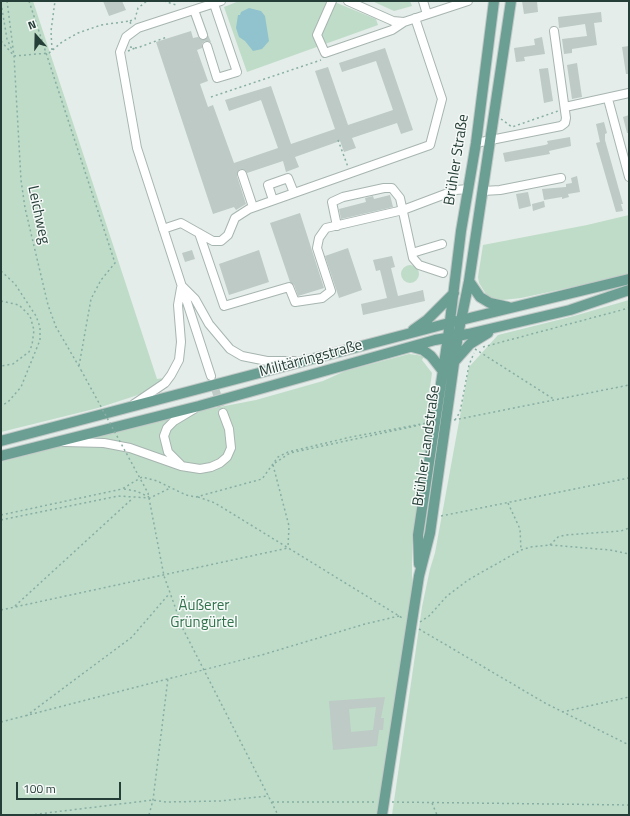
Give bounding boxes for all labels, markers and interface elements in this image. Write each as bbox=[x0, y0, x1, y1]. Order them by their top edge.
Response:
north arrow bbox=[16, 16, 56, 56]
text: N bbox=[26, 16, 38, 34]
street label: Brühler Straße bbox=[441, 113, 473, 207]
street label: Leichweg bbox=[23, 184, 53, 246]
street label: Militärringstraße bbox=[257, 337, 365, 381]
street label: Brühler Landstraße bbox=[410, 384, 444, 508]
park label: Äußerer Grüngürtel bbox=[170, 597, 238, 632]
scale bar bbox=[18, 774, 123, 800]
text: 100 m bbox=[23, 779, 56, 798]

